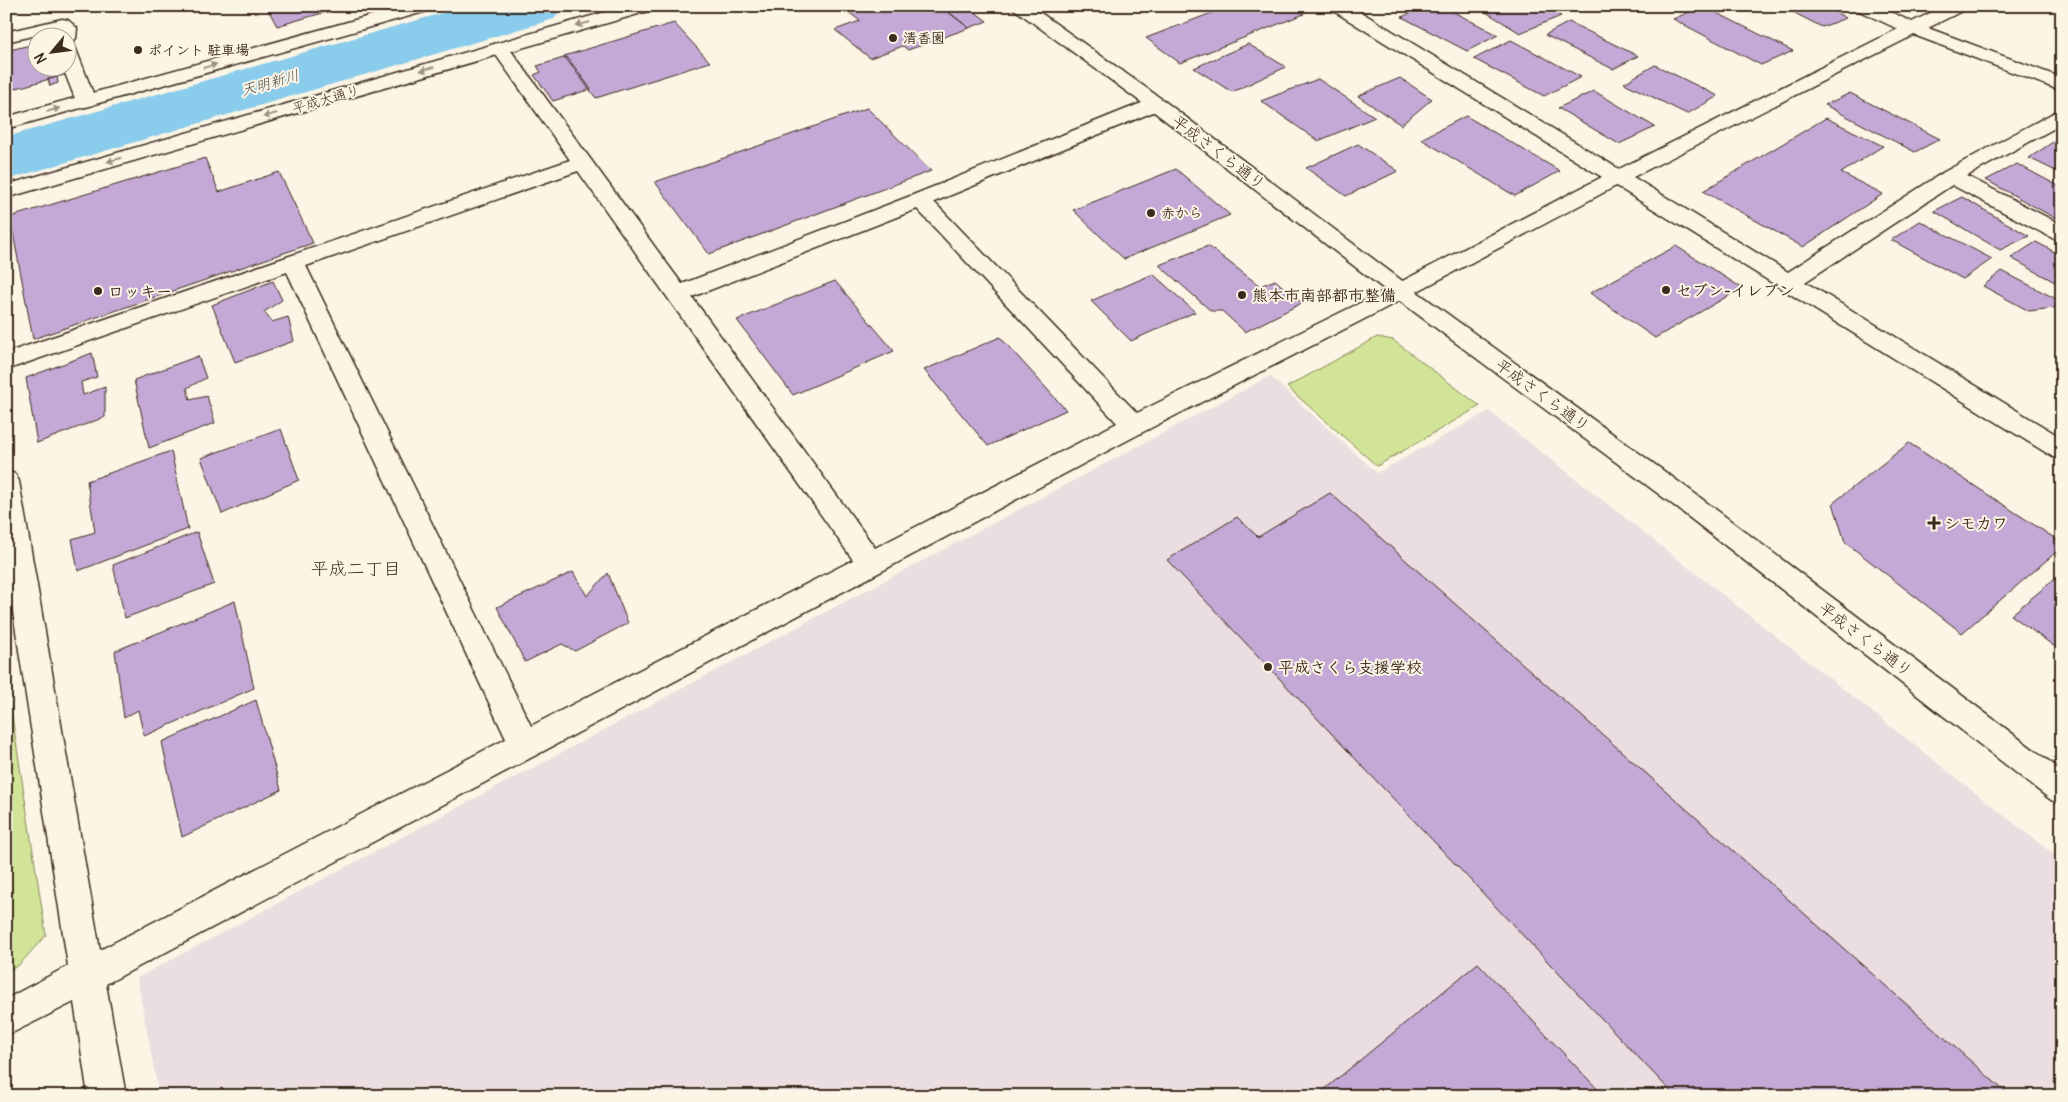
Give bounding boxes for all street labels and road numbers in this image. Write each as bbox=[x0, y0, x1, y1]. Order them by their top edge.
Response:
street label: 平成大通り bbox=[290, 81, 362, 117]
street label: 平成さくら通り bbox=[1168, 110, 1270, 194]
street label: 平成さくら通り bbox=[1492, 354, 1594, 436]
street label: 平成さくら通り bbox=[1815, 597, 1917, 681]

